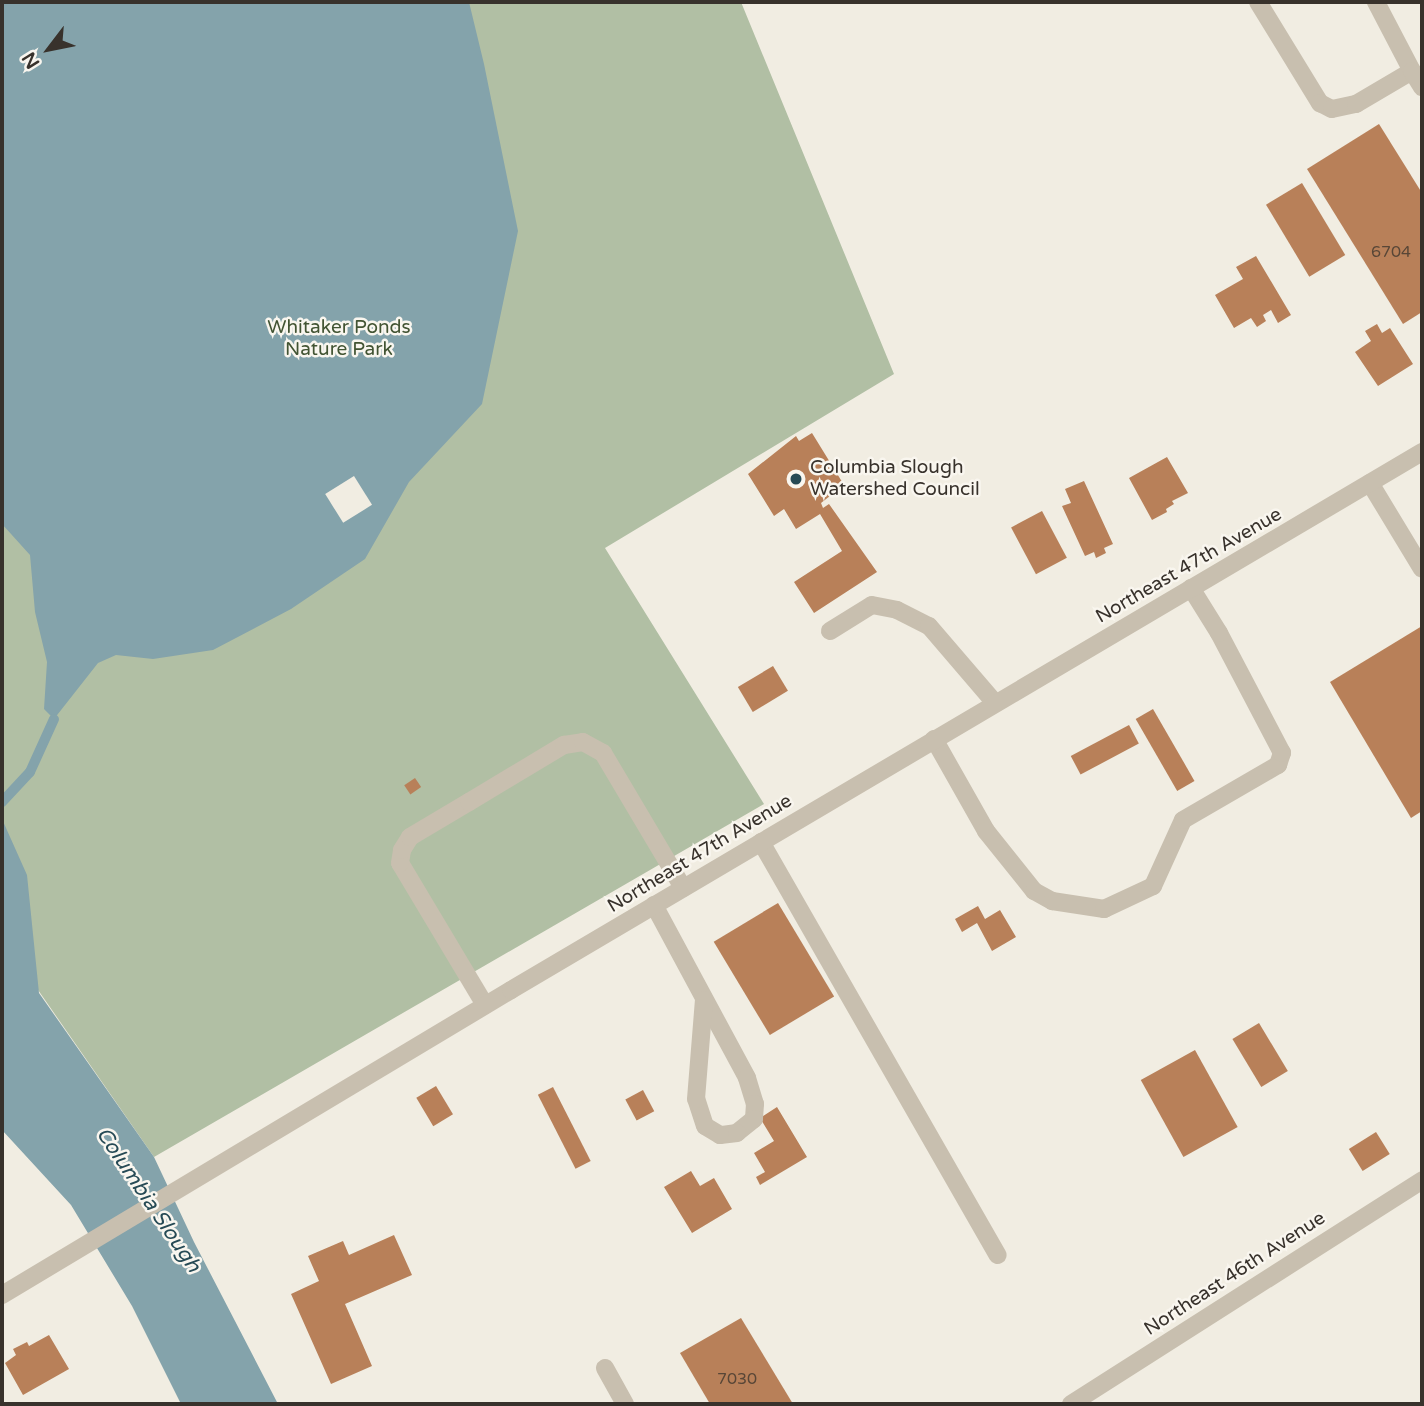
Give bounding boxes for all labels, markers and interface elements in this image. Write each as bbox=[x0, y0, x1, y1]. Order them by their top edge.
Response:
north arrow bbox=[14, 14, 84, 84]
text: N bbox=[18, 48, 45, 72]
house number: 6704 bbox=[1371, 242, 1411, 262]
park label: Whitaker Ponds Nature Park bbox=[267, 317, 411, 361]
place label: Columbia Slough Watershed Council bbox=[810, 457, 980, 501]
marker: Columbia Slough Watershed Council bbox=[788, 471, 804, 487]
street label: Northeast 47th Avenue bbox=[1092, 503, 1286, 629]
street label: Northeast 47th Avenue bbox=[604, 790, 796, 918]
water label: Columbia Slough bbox=[90, 1123, 206, 1277]
street label: Northeast 46th Avenue bbox=[1140, 1207, 1330, 1341]
house number: 7030 bbox=[717, 1369, 757, 1389]

